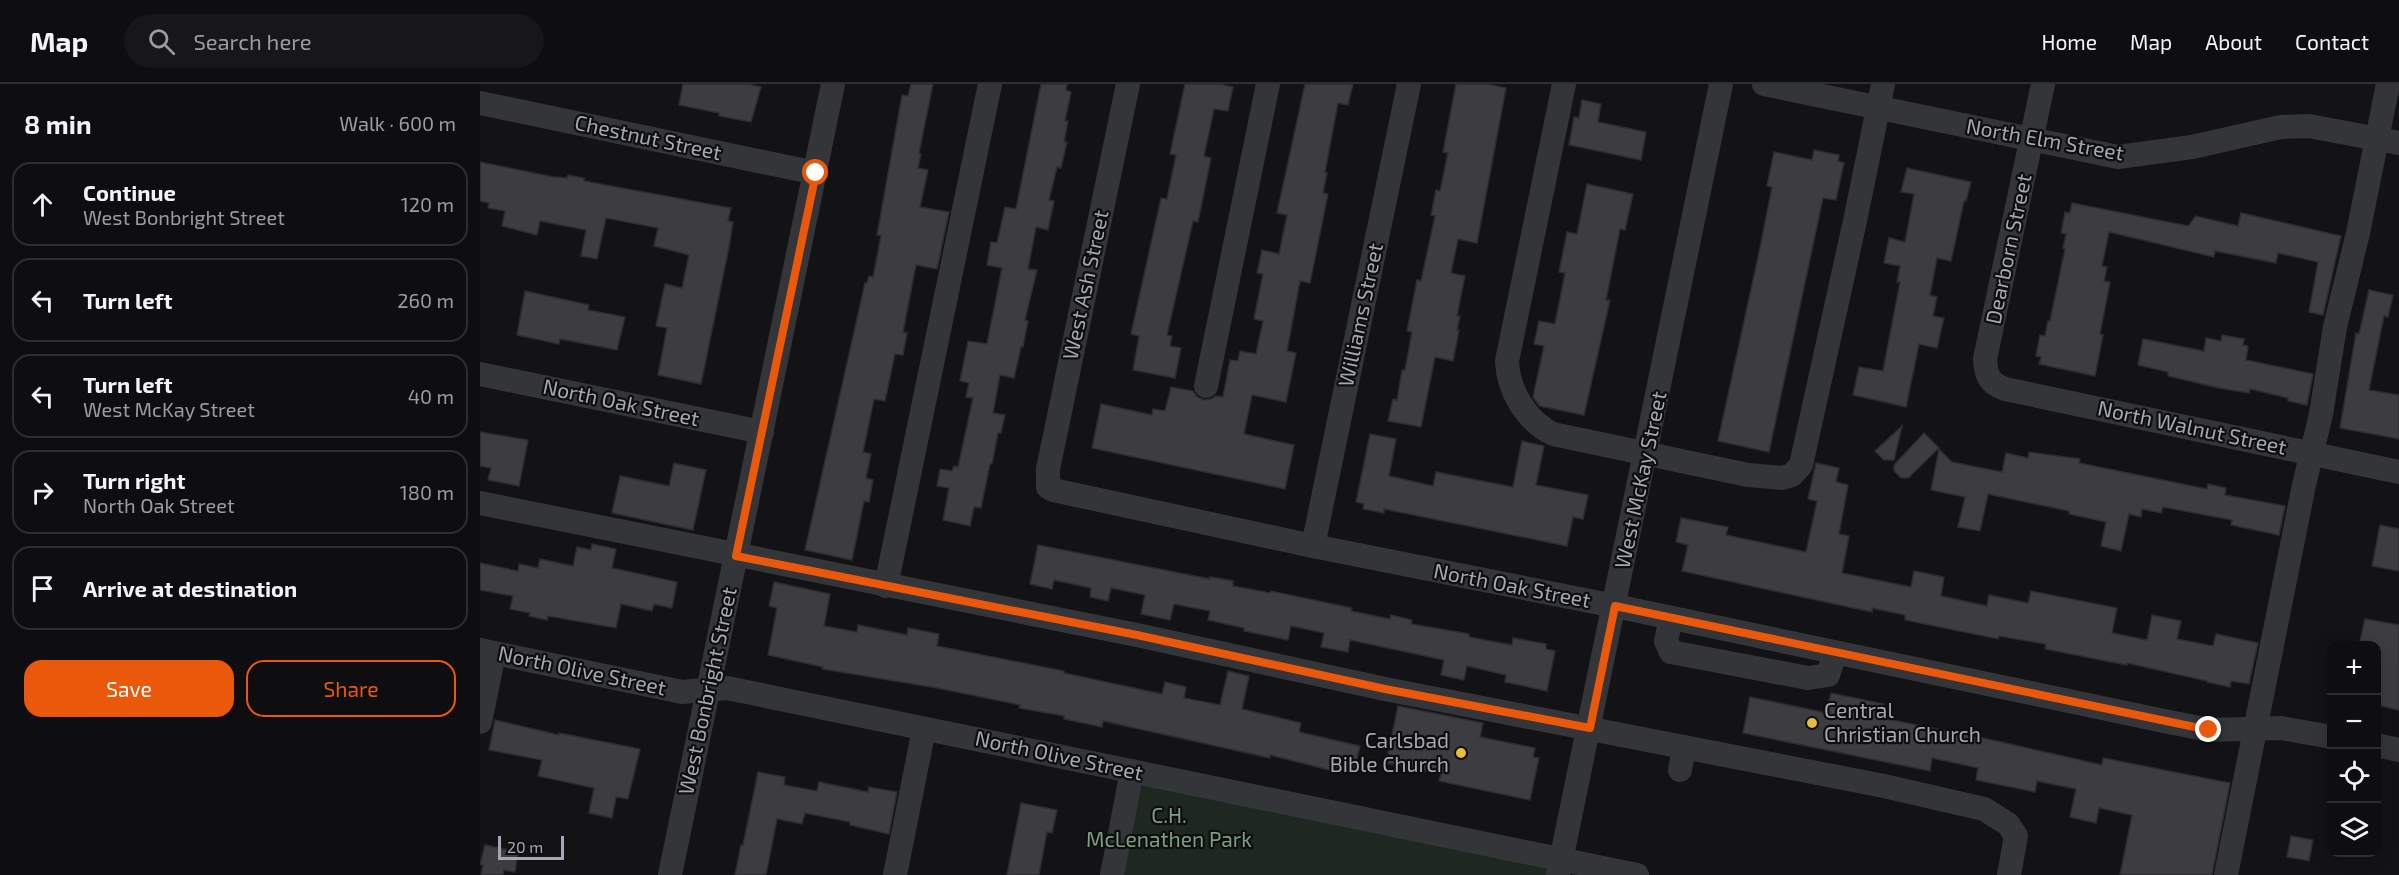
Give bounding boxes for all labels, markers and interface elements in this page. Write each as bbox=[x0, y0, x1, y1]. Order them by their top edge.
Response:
search box bbox=[124, 14, 544, 68]
text: Map bbox=[30, 24, 88, 58]
icon: search bbox=[145, 25, 178, 58]
text: Search here bbox=[193, 28, 312, 54]
text: Home bbox=[2041, 29, 2097, 54]
text: Map bbox=[2130, 29, 2172, 54]
text: About bbox=[2205, 29, 2262, 54]
text: Contact bbox=[2295, 29, 2369, 54]
text: 8 min bbox=[24, 108, 92, 139]
street label: Chestnut Street bbox=[573, 109, 724, 164]
text: Walk · 600 m bbox=[339, 111, 456, 135]
street label: North Elm Street bbox=[1965, 112, 2126, 165]
route start bbox=[802, 159, 828, 185]
street label: Dearborn Street bbox=[1979, 171, 2036, 326]
text: Continue bbox=[83, 179, 176, 205]
icon: ahead bbox=[26, 188, 59, 221]
text: 120 m bbox=[401, 192, 454, 216]
text: West Bonbright Street bbox=[83, 205, 285, 229]
street label: West Ash Street bbox=[1056, 207, 1113, 362]
street label: Williams Street bbox=[1332, 240, 1387, 389]
icon: left bbox=[26, 284, 59, 317]
text: Turn left bbox=[83, 287, 172, 313]
text: 260 m bbox=[397, 288, 454, 312]
text: Turn left bbox=[83, 371, 172, 397]
street label: North Oak Street bbox=[541, 373, 702, 430]
icon: left bbox=[26, 380, 59, 413]
text: 40 m bbox=[408, 384, 454, 408]
street label: West McKay Street bbox=[1609, 389, 1671, 571]
street label: North Walnut Street bbox=[2096, 394, 2289, 459]
text: West McKay Street bbox=[83, 397, 255, 421]
text: Turn right bbox=[83, 467, 185, 493]
icon: right bbox=[26, 476, 59, 509]
text: 180 m bbox=[400, 480, 454, 504]
text: North Oak Street bbox=[83, 493, 235, 517]
street label: North Oak Street bbox=[1432, 557, 1593, 612]
icon: arrive bbox=[26, 572, 59, 605]
text: Arrive at destination bbox=[83, 575, 297, 601]
street label: West Bonbright Street bbox=[672, 584, 741, 797]
street label: North Olive Street bbox=[496, 640, 668, 700]
map controls bbox=[2327, 641, 2381, 857]
button: + bbox=[2327, 641, 2381, 695]
button: Save bbox=[24, 660, 234, 717]
button: Share bbox=[246, 660, 456, 717]
button: − bbox=[2327, 695, 2381, 749]
place label: Central Christian Church bbox=[1824, 697, 1981, 746]
marker: Central Christian Church bbox=[1805, 716, 1819, 730]
route end bbox=[2195, 716, 2221, 742]
street label: North Olive Street bbox=[973, 725, 1145, 785]
place label: Carlsbad Bible Church bbox=[1330, 727, 1449, 776]
marker: Carlsbad Bible Church bbox=[1454, 746, 1468, 760]
button: locate bbox=[2327, 749, 2381, 803]
park label: C.H. McLenathen Park bbox=[1086, 802, 1252, 851]
button: layers bbox=[2327, 803, 2381, 857]
scale bar bbox=[498, 833, 564, 860]
text: 20 m bbox=[507, 837, 543, 856]

